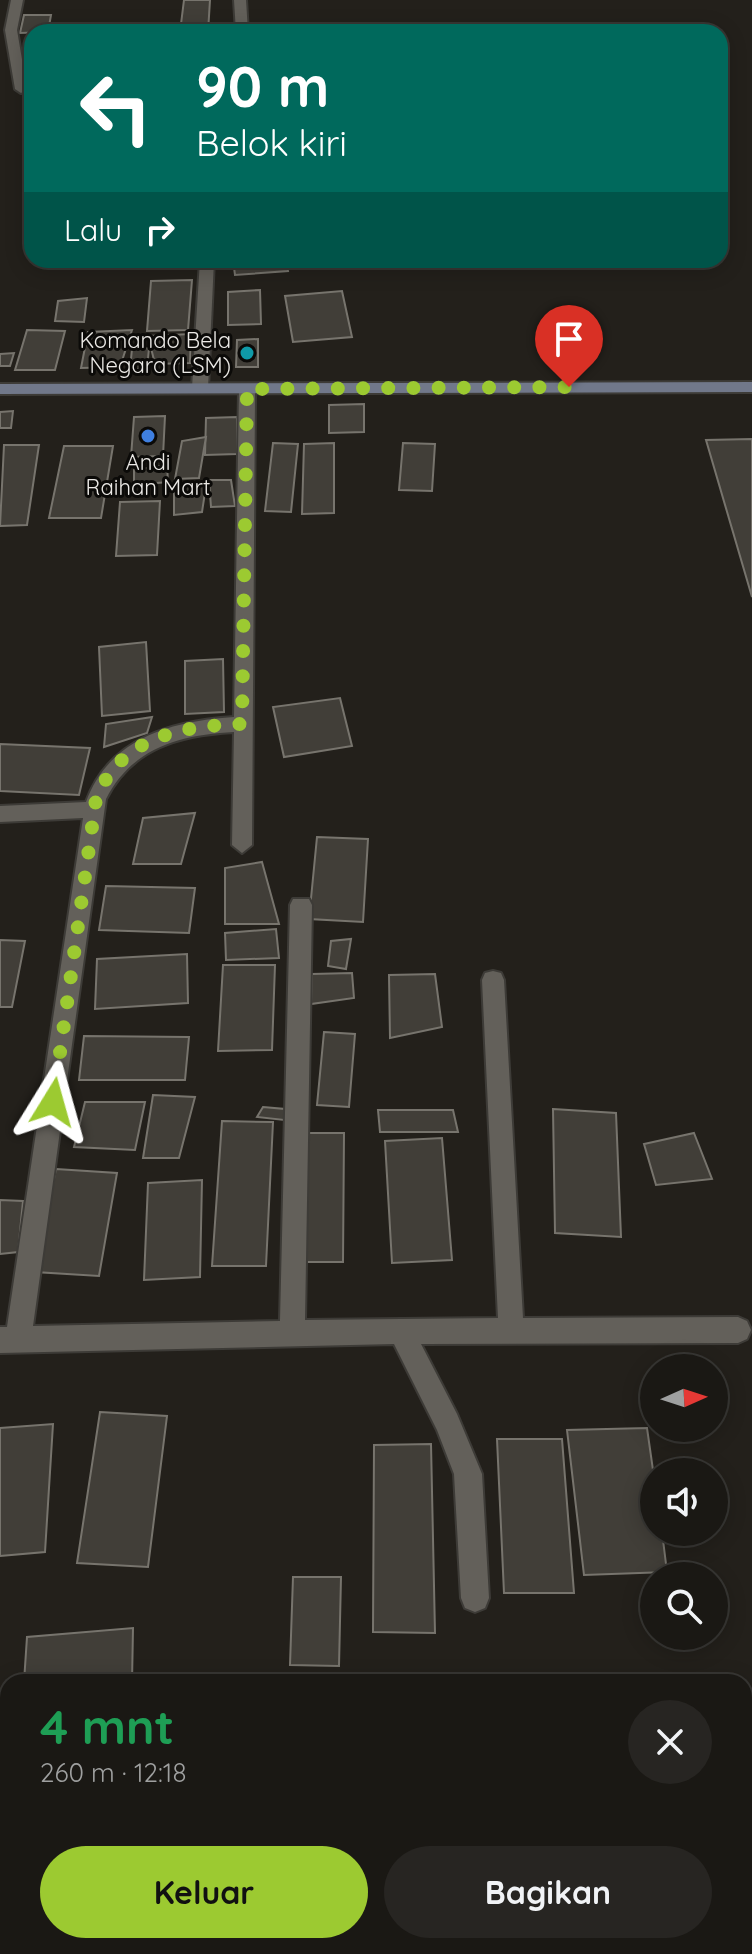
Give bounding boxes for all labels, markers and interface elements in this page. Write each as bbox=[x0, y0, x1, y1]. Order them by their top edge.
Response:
text: 90 m bbox=[196, 51, 330, 121]
icon: left bbox=[64, 56, 168, 160]
text: Belok kiri bbox=[196, 120, 347, 165]
icon: right bbox=[138, 208, 182, 252]
text: Lalu bbox=[64, 211, 122, 249]
pin bbox=[535, 305, 603, 387]
icon: arrive bbox=[547, 317, 591, 361]
place label: Komando Bela Negara (LSM) bbox=[79, 326, 231, 379]
marker: Komando Bela Negara (LSM) bbox=[238, 344, 256, 362]
marker: Andi Raihan Mart bbox=[139, 427, 157, 445]
place label: Andi Raihan Mart bbox=[86, 448, 210, 501]
position arrow bbox=[11, 1060, 95, 1144]
north arrow bbox=[640, 1354, 728, 1442]
map controls bbox=[640, 1354, 728, 1650]
button: sound bbox=[640, 1458, 728, 1546]
button: search bbox=[640, 1562, 728, 1650]
text: 4 mnt bbox=[40, 1696, 174, 1756]
button: close bbox=[628, 1700, 712, 1784]
text: 260 m · 12:18 bbox=[40, 1756, 186, 1789]
button: Keluar bbox=[40, 1846, 368, 1938]
button: Bagikan bbox=[384, 1846, 712, 1938]

